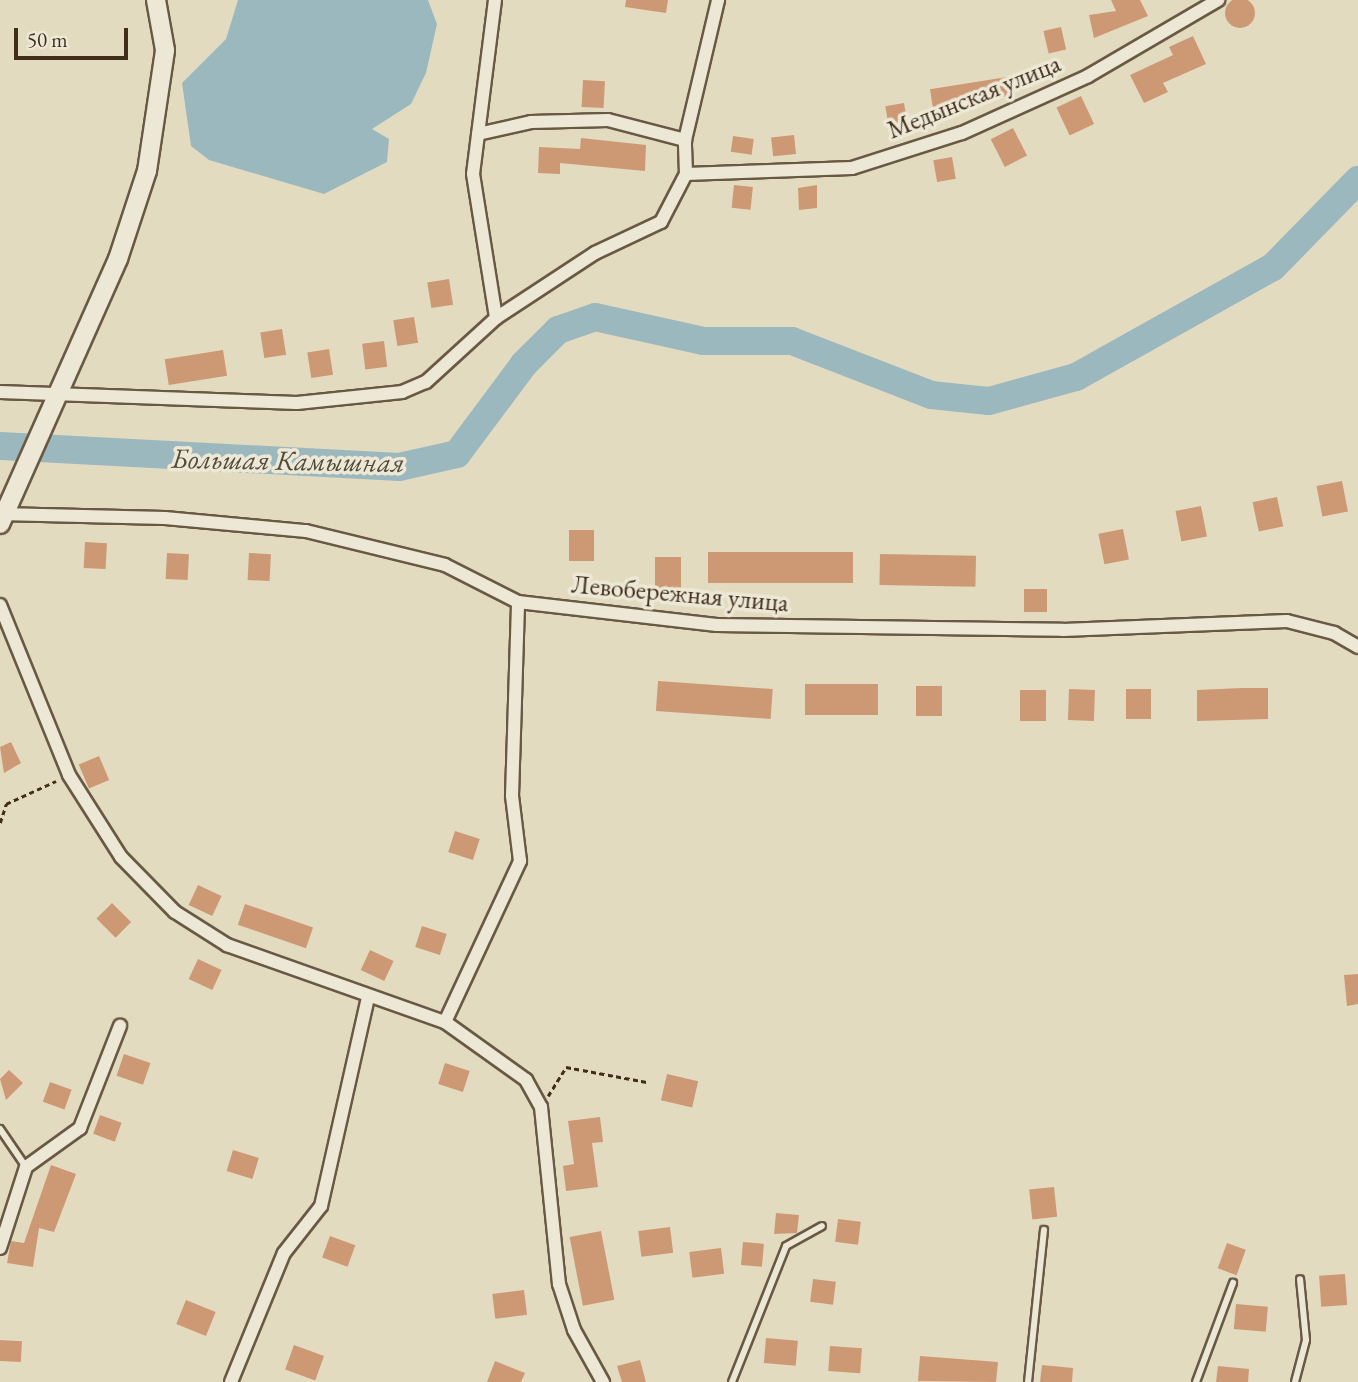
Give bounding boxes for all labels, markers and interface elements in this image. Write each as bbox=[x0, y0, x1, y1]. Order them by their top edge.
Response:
scale bar bbox=[18, 14, 131, 58]
text: 50 m bbox=[27, 26, 68, 53]
street label: Медынская улица bbox=[883, 48, 1065, 146]
water label: Большая Камышная bbox=[171, 441, 405, 479]
street label: Левобережная улица bbox=[570, 569, 790, 619]

